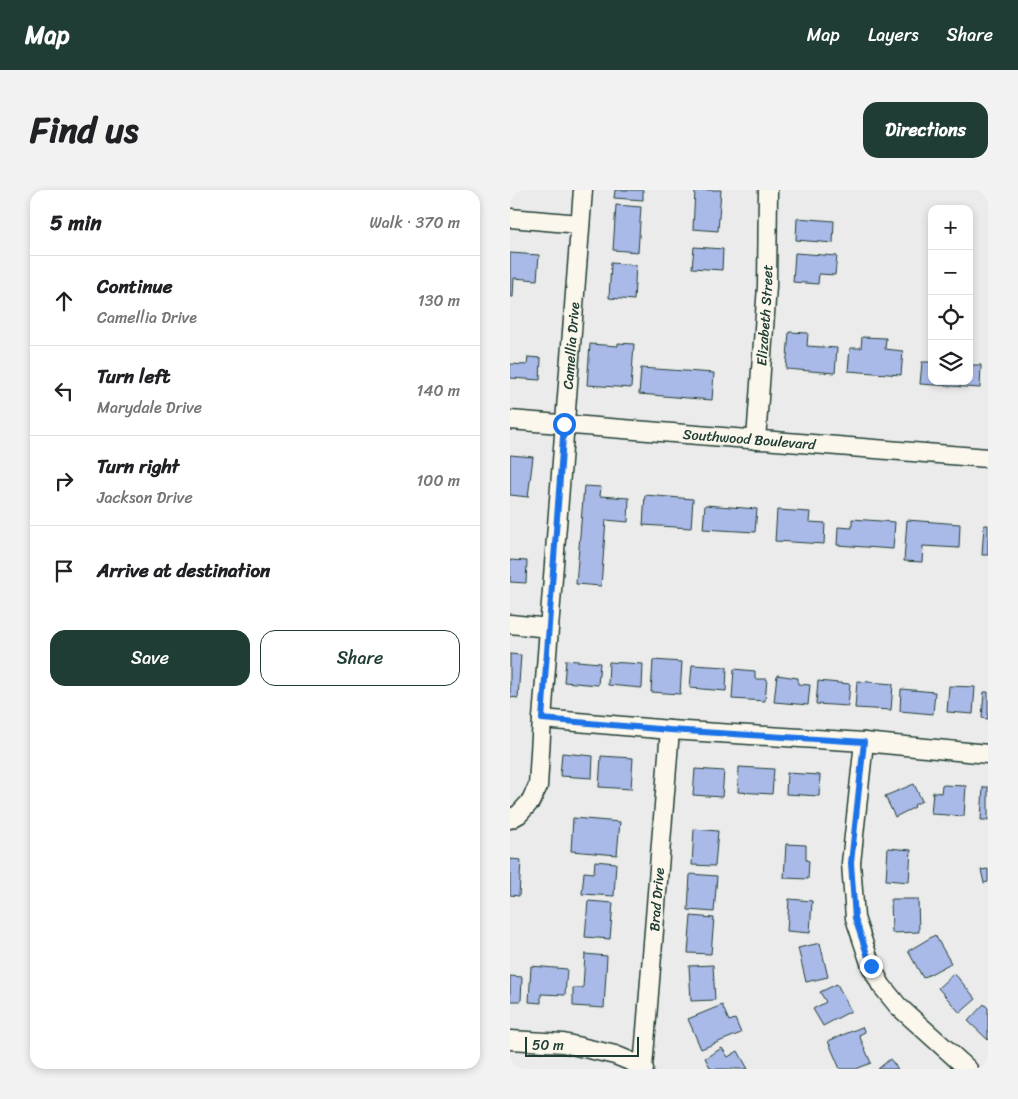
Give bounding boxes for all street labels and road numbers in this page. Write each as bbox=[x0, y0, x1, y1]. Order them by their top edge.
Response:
street label: Elizabeth Street bbox=[749, 265, 780, 367]
street label: Camellia Drive bbox=[556, 301, 587, 390]
street label: Southwood Boulevard bbox=[682, 422, 818, 457]
street label: Brad Drive bbox=[642, 866, 672, 932]

